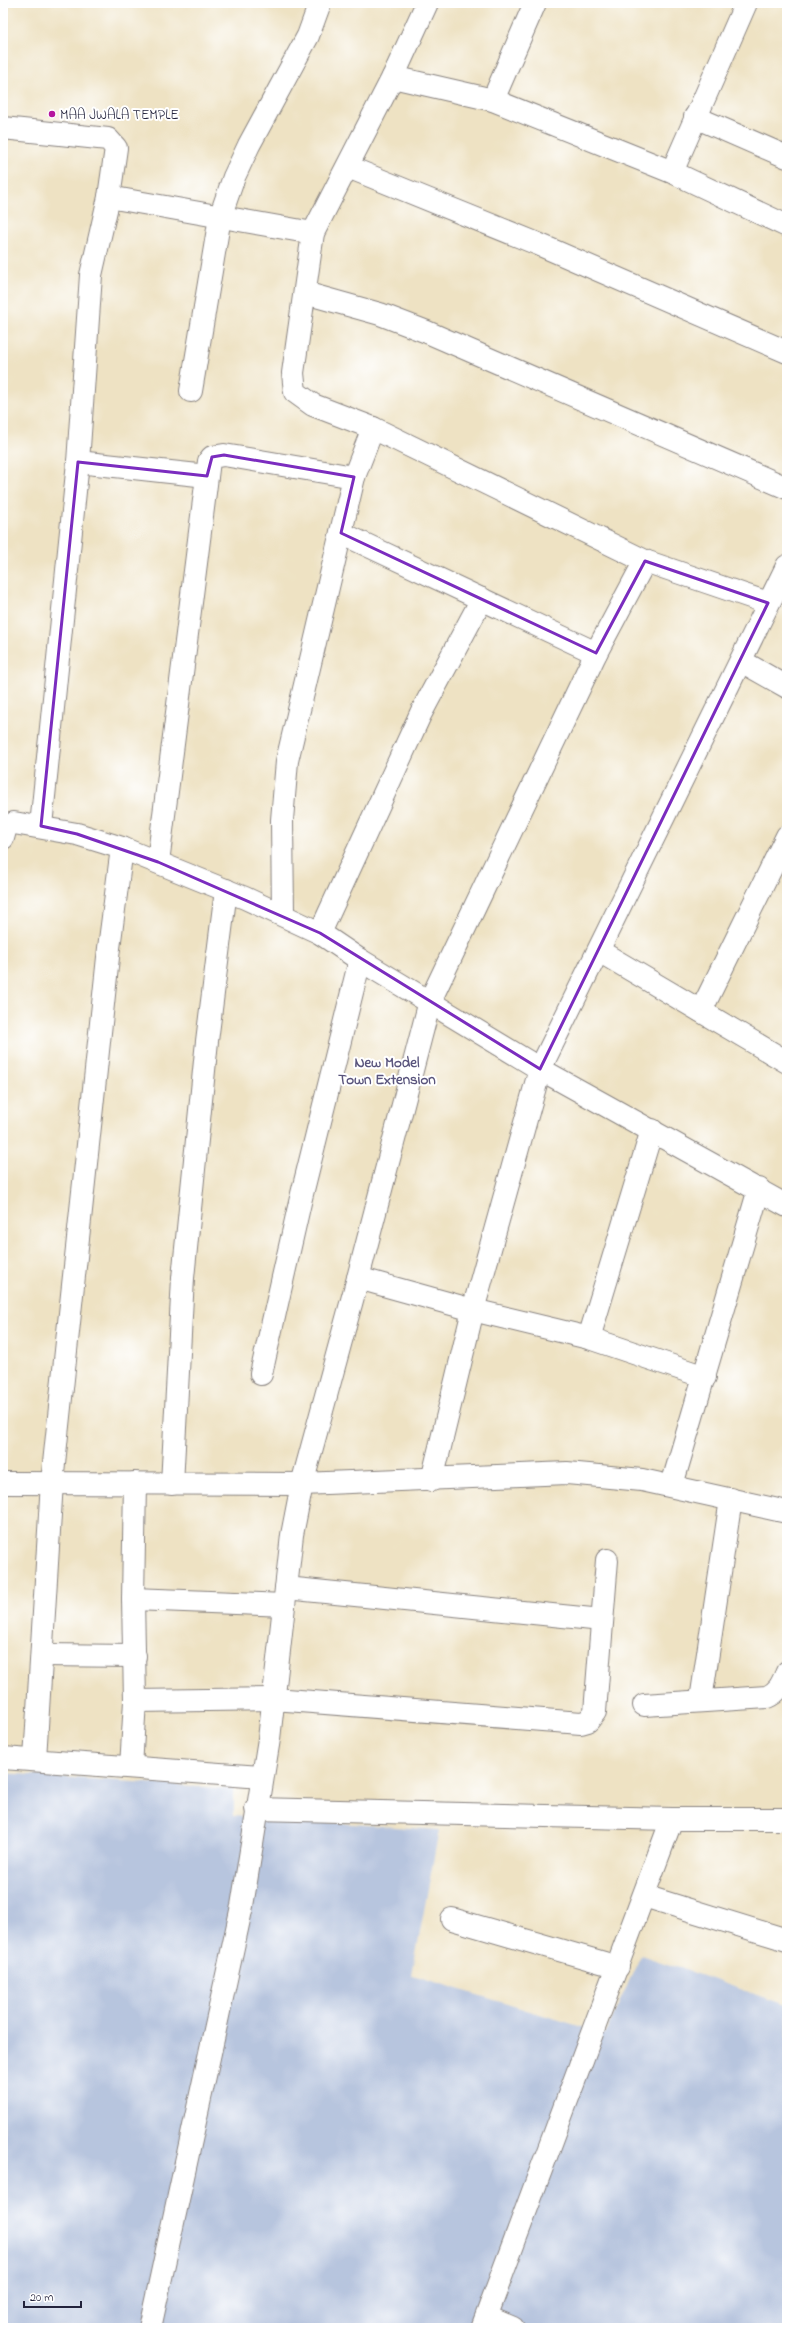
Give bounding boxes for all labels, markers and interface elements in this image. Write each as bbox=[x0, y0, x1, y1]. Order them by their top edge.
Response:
place label: MAA JWALA TEMPLE bbox=[60, 105, 179, 126]
marker: MAA JWALA TEMPLE bbox=[47, 109, 57, 119]
district label: New Model Town Extension bbox=[338, 1052, 436, 1091]
scale bar bbox=[24, 2283, 81, 2309]
text: 20 m bbox=[30, 2289, 53, 2307]

